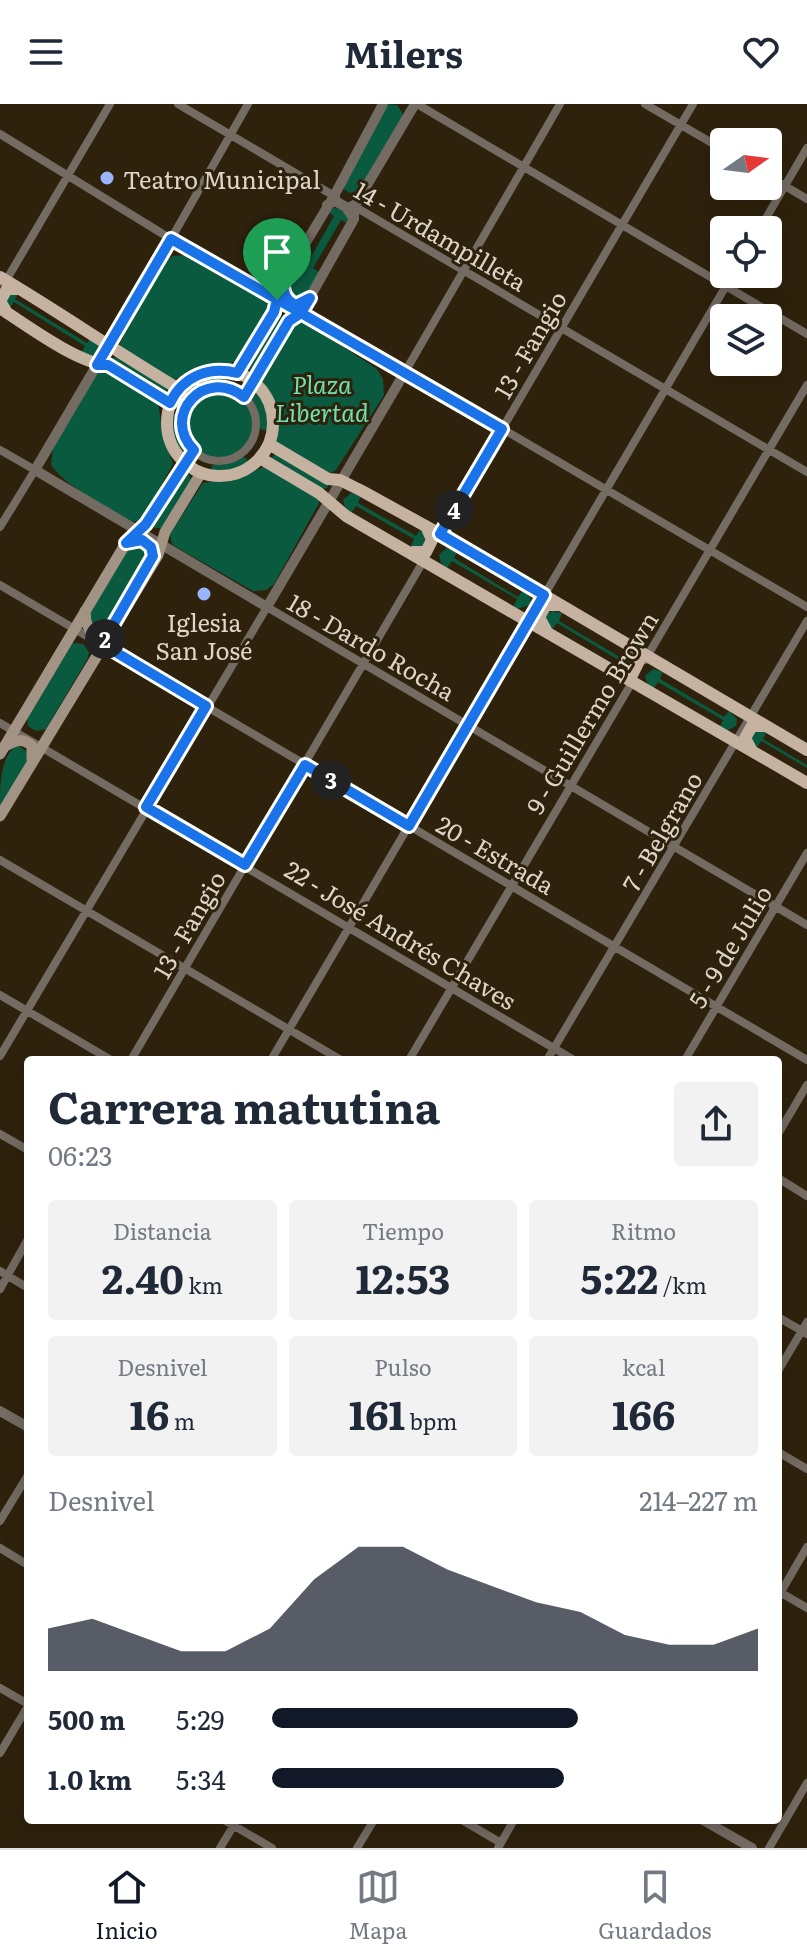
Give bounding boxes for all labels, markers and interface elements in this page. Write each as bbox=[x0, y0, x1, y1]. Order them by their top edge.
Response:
text: Milers bbox=[344, 26, 463, 79]
icon: menu bbox=[24, 30, 68, 74]
icon: heart bbox=[739, 30, 783, 74]
north arrow bbox=[710, 128, 782, 200]
map controls bbox=[710, 128, 782, 376]
place label: Teatro Municipal bbox=[123, 161, 321, 196]
marker: Teatro Municipal bbox=[98, 169, 116, 187]
street label: 14 - Urdampilleta bbox=[348, 171, 534, 299]
button: locate bbox=[710, 216, 782, 288]
pin bbox=[243, 218, 311, 300]
icon: arrive bbox=[255, 230, 299, 274]
street label: 13 - Fangio bbox=[484, 284, 574, 404]
button: layers bbox=[710, 304, 782, 376]
park label: Plaza Libertad bbox=[275, 366, 369, 429]
pin: 4 bbox=[434, 490, 474, 530]
text: 4 bbox=[447, 493, 461, 526]
street label: 18 - Dardo Rocha bbox=[282, 584, 462, 708]
marker: Iglesia San José bbox=[195, 585, 213, 603]
place label: Iglesia San José bbox=[156, 604, 252, 667]
street label: 9 - Guillermo Brown bbox=[517, 604, 665, 820]
pin: 2 bbox=[85, 619, 125, 659]
text: 2 bbox=[99, 622, 111, 655]
pin: 3 bbox=[311, 760, 351, 800]
text: 3 bbox=[325, 763, 337, 796]
street label: 7 - Belgrano bbox=[612, 764, 710, 898]
street label: 20 - Estrada bbox=[431, 806, 562, 902]
street label: 22 - José Andrés Chaves bbox=[279, 851, 523, 1017]
street label: 13 - Fangio bbox=[143, 864, 233, 984]
street label: 5 - 9 de Julio bbox=[679, 878, 779, 1014]
text: Carrera matutina bbox=[48, 1072, 440, 1138]
button: share bbox=[674, 1082, 758, 1166]
text: 06:23 bbox=[48, 1135, 113, 1174]
text: Distancia bbox=[113, 1214, 212, 1247]
text: Tiempo bbox=[362, 1214, 444, 1247]
text: Ritmo bbox=[611, 1214, 676, 1247]
text: 2.40 bbox=[102, 1247, 184, 1306]
text: 12:53 bbox=[356, 1247, 450, 1306]
text: 5:22 bbox=[581, 1247, 658, 1306]
text: km bbox=[184, 1268, 223, 1301]
text: /km bbox=[658, 1268, 707, 1301]
text: Desnivel bbox=[117, 1350, 207, 1383]
text: Pulso bbox=[374, 1350, 432, 1383]
text: kcal bbox=[622, 1350, 665, 1383]
text: 16 bbox=[129, 1383, 169, 1442]
text: 161 bbox=[349, 1383, 405, 1442]
text: 166 bbox=[612, 1383, 675, 1442]
text: m bbox=[169, 1404, 195, 1437]
text: bpm bbox=[405, 1404, 457, 1437]
text: Desnivel bbox=[48, 1480, 154, 1519]
text: 214–227 m bbox=[639, 1480, 758, 1519]
text: 500 m bbox=[48, 1699, 125, 1738]
text: 5:29 bbox=[176, 1699, 224, 1738]
text: 1.0 km bbox=[48, 1759, 132, 1798]
text: 5:34 bbox=[176, 1759, 226, 1798]
tab: Inicio bbox=[95, 1865, 158, 1946]
tab: Mapa bbox=[349, 1865, 407, 1946]
tab: Guardados bbox=[598, 1865, 712, 1946]

